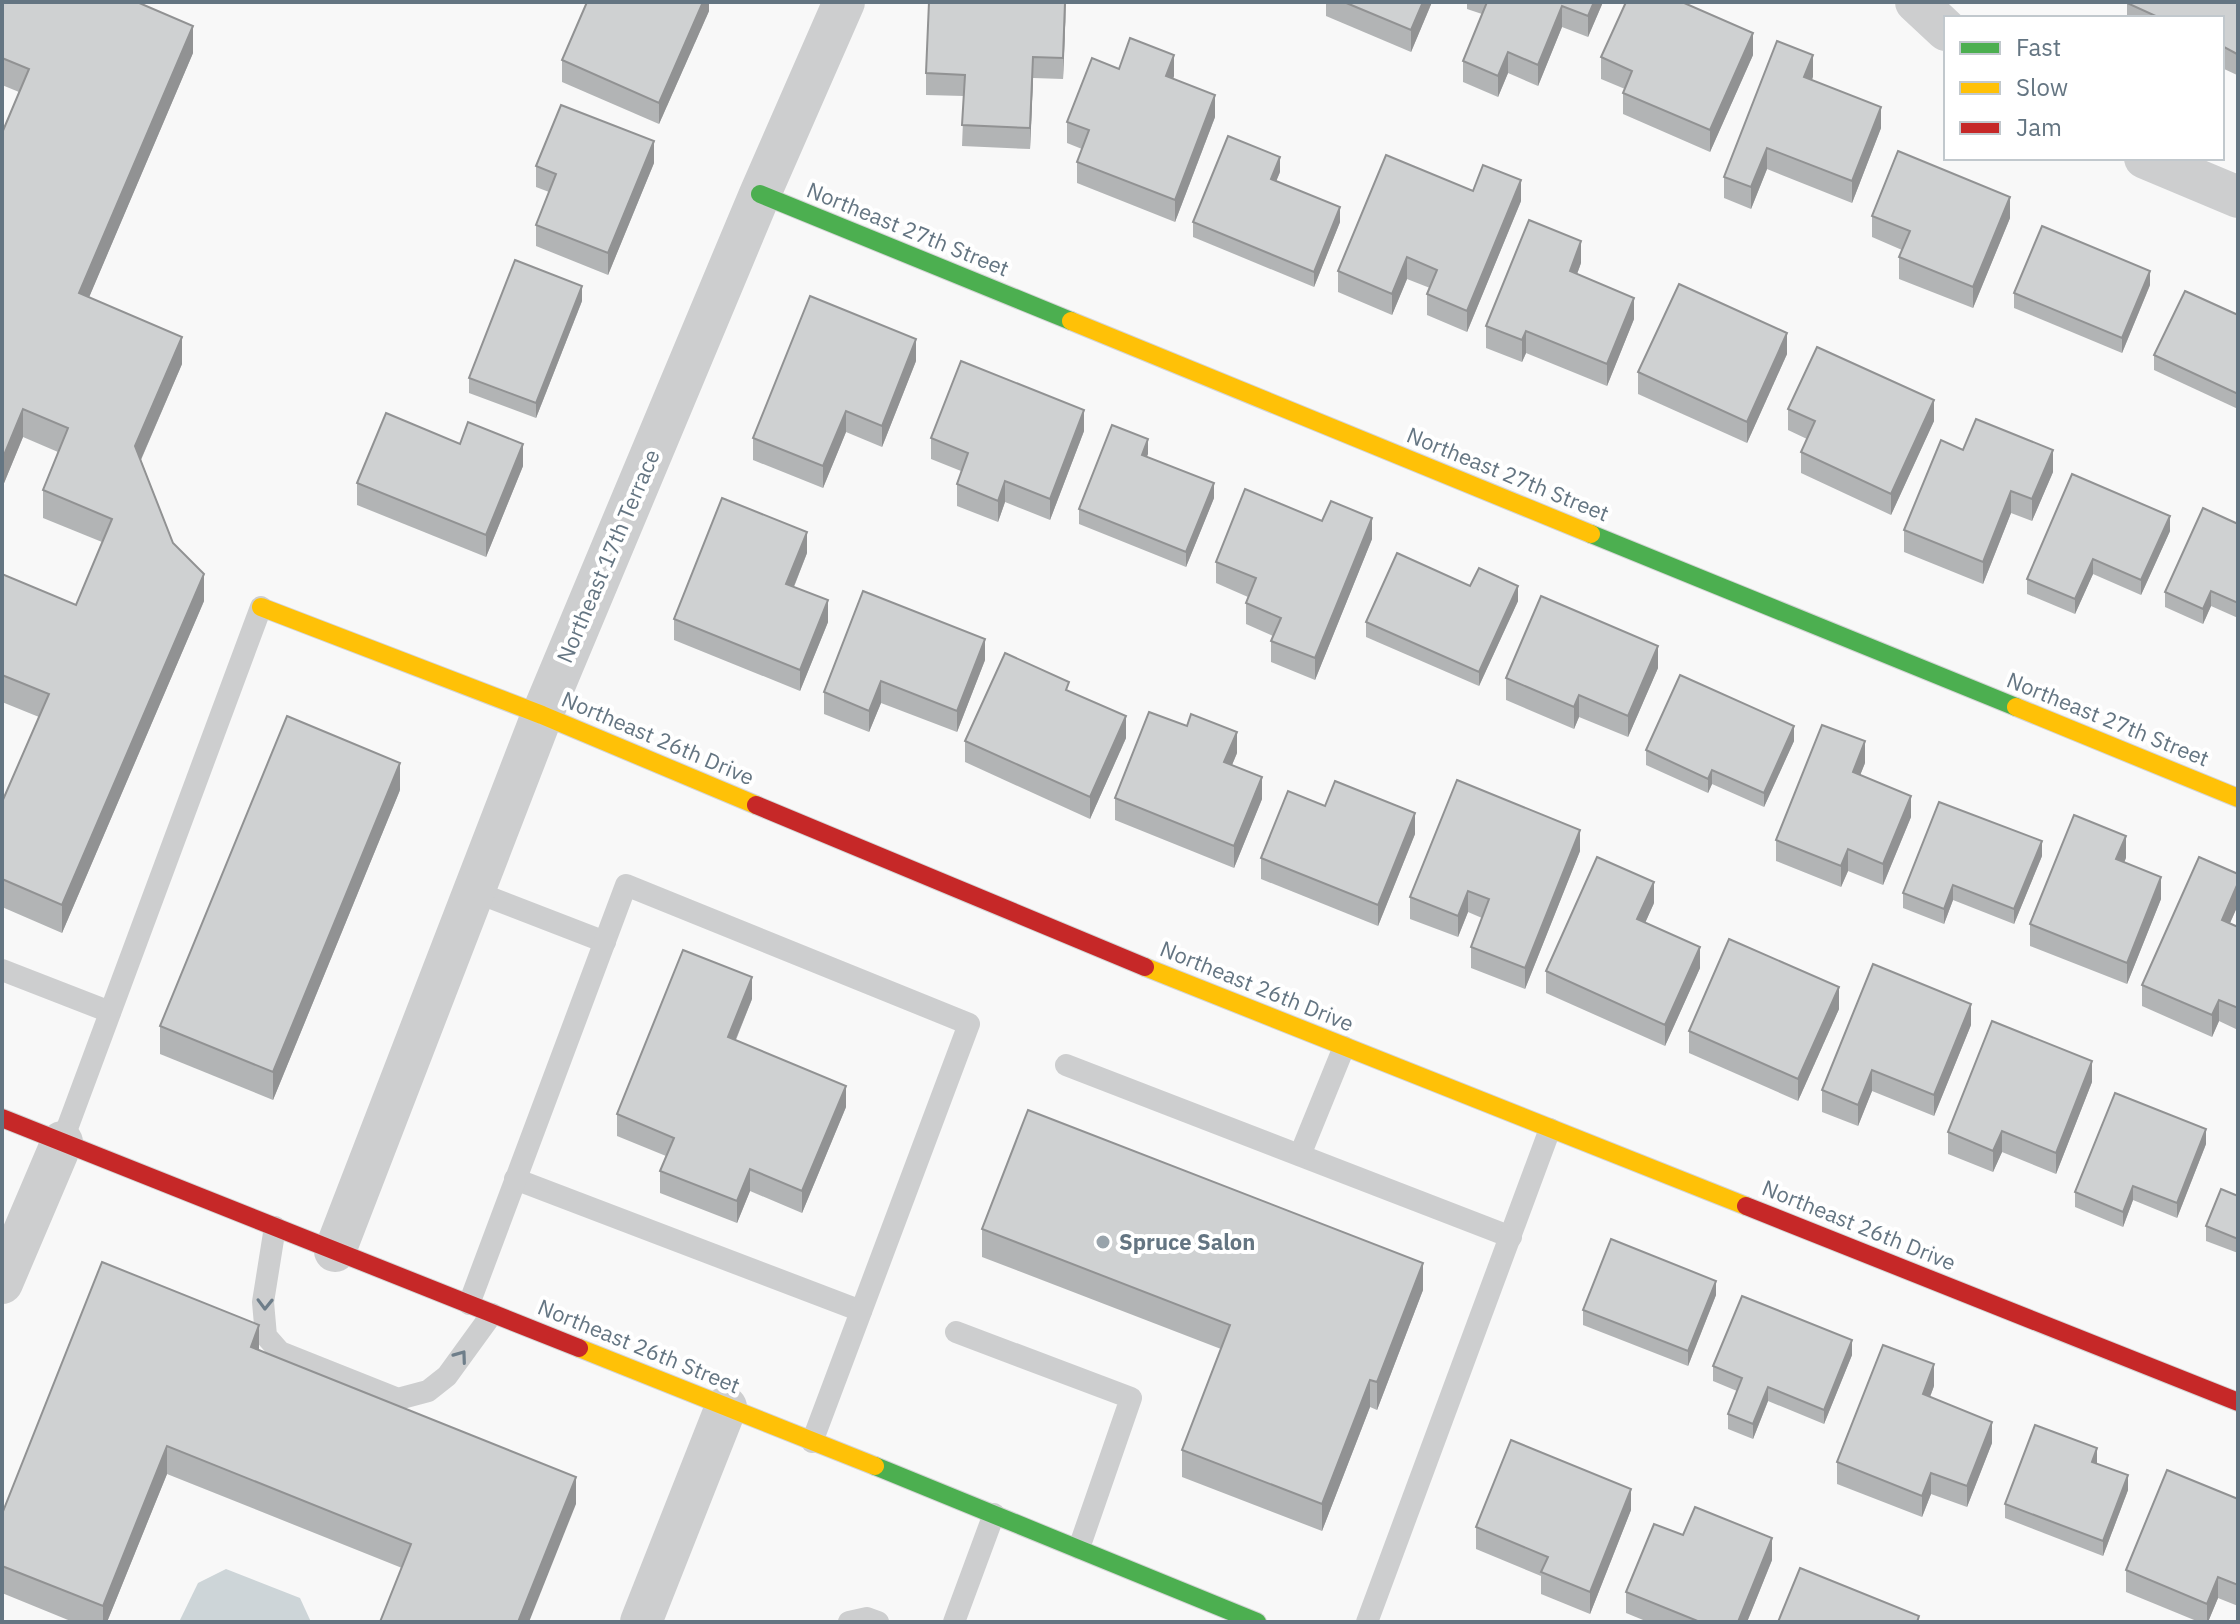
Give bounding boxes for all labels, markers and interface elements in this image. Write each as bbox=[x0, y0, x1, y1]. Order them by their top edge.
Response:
legend bbox=[1944, 16, 2224, 160]
text: Fast bbox=[2016, 31, 2061, 63]
text: Slow bbox=[2016, 71, 2068, 103]
text: Jam bbox=[2016, 111, 2062, 143]
street label: Northeast 27th Street bbox=[803, 175, 1014, 282]
street label: Northeast 27th Street bbox=[1403, 420, 1614, 527]
street label: Northeast 17th Terrace bbox=[549, 445, 666, 667]
street label: Northeast 27th Street bbox=[2003, 665, 2214, 772]
street label: Northeast 26th Drive bbox=[558, 684, 759, 791]
street label: Northeast 26th Drive bbox=[1156, 933, 1358, 1038]
street label: Northeast 26th Drive bbox=[1758, 1172, 1960, 1277]
place label: Spruce Salon bbox=[1119, 1227, 1255, 1256]
marker: Spruce Salon bbox=[1094, 1233, 1112, 1251]
street label: Northeast 26th Street bbox=[534, 1292, 745, 1399]
one-way arrow bbox=[256, 1298, 274, 1311]
one-way arrow bbox=[452, 1350, 466, 1364]

